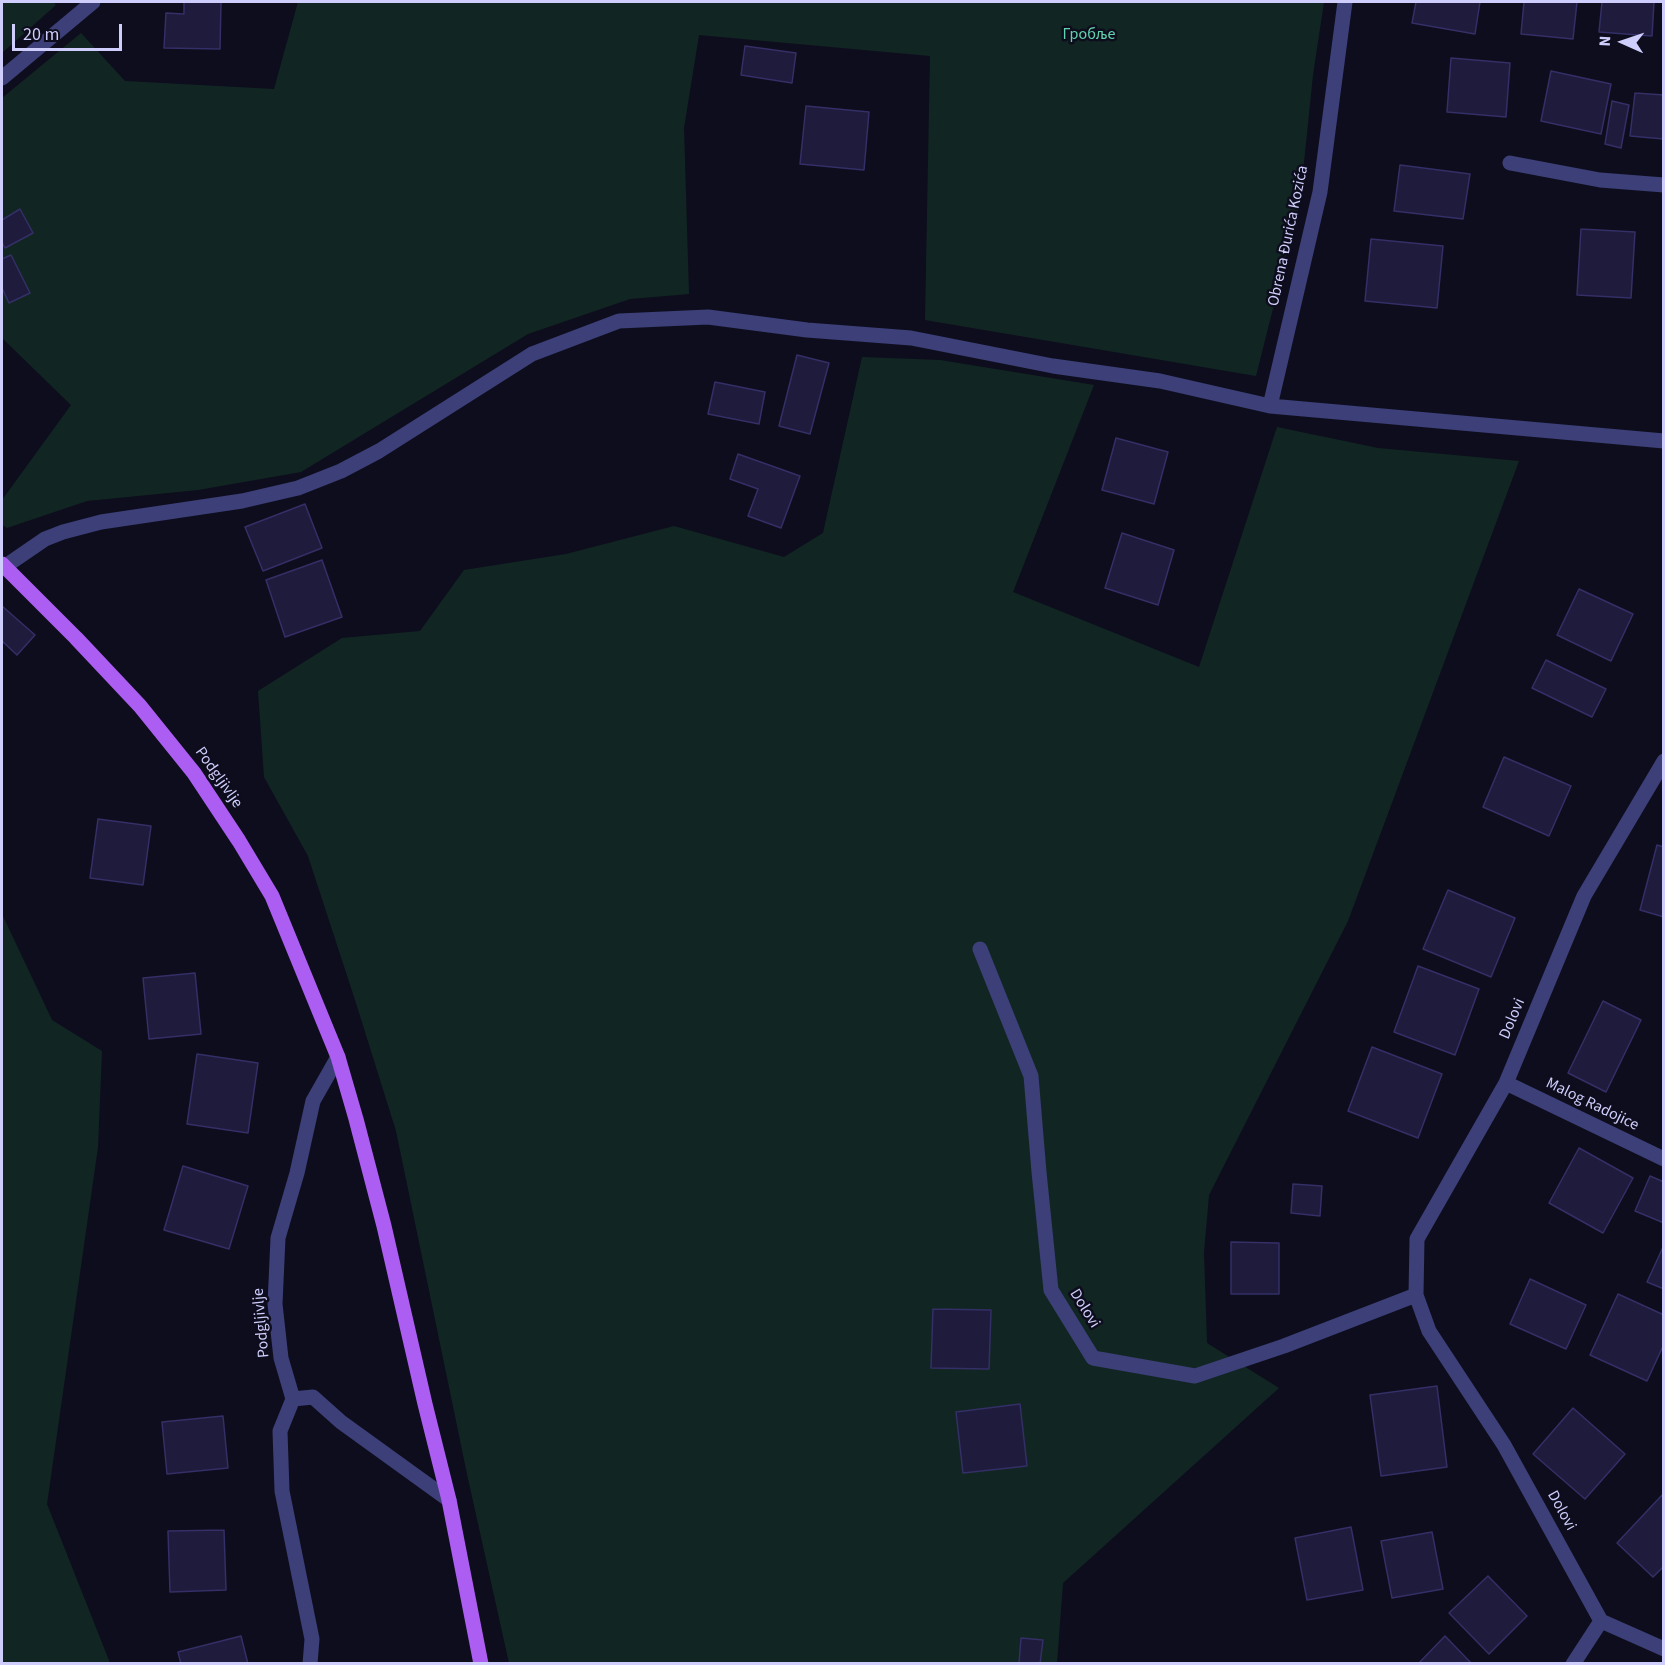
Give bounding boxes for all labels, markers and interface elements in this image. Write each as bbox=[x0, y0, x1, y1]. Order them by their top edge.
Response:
scale bar bbox=[15, 12, 124, 50]
north arrow bbox=[1593, 12, 1653, 72]
text: 20 m bbox=[23, 22, 59, 47]
park label: Гробље bbox=[1063, 25, 1115, 45]
text: N bbox=[1594, 35, 1616, 47]
street label: Obrena Đurića Kozića bbox=[1265, 164, 1313, 308]
street label: Podgljivlje bbox=[190, 744, 246, 812]
street label: Dolovi bbox=[1496, 996, 1530, 1042]
street label: Malog Radojice bbox=[1542, 1074, 1642, 1136]
street label: Dolovi bbox=[1065, 1286, 1103, 1332]
street label: Podgljivlje bbox=[249, 1287, 275, 1359]
street label: Dolovi bbox=[1542, 1488, 1580, 1534]

